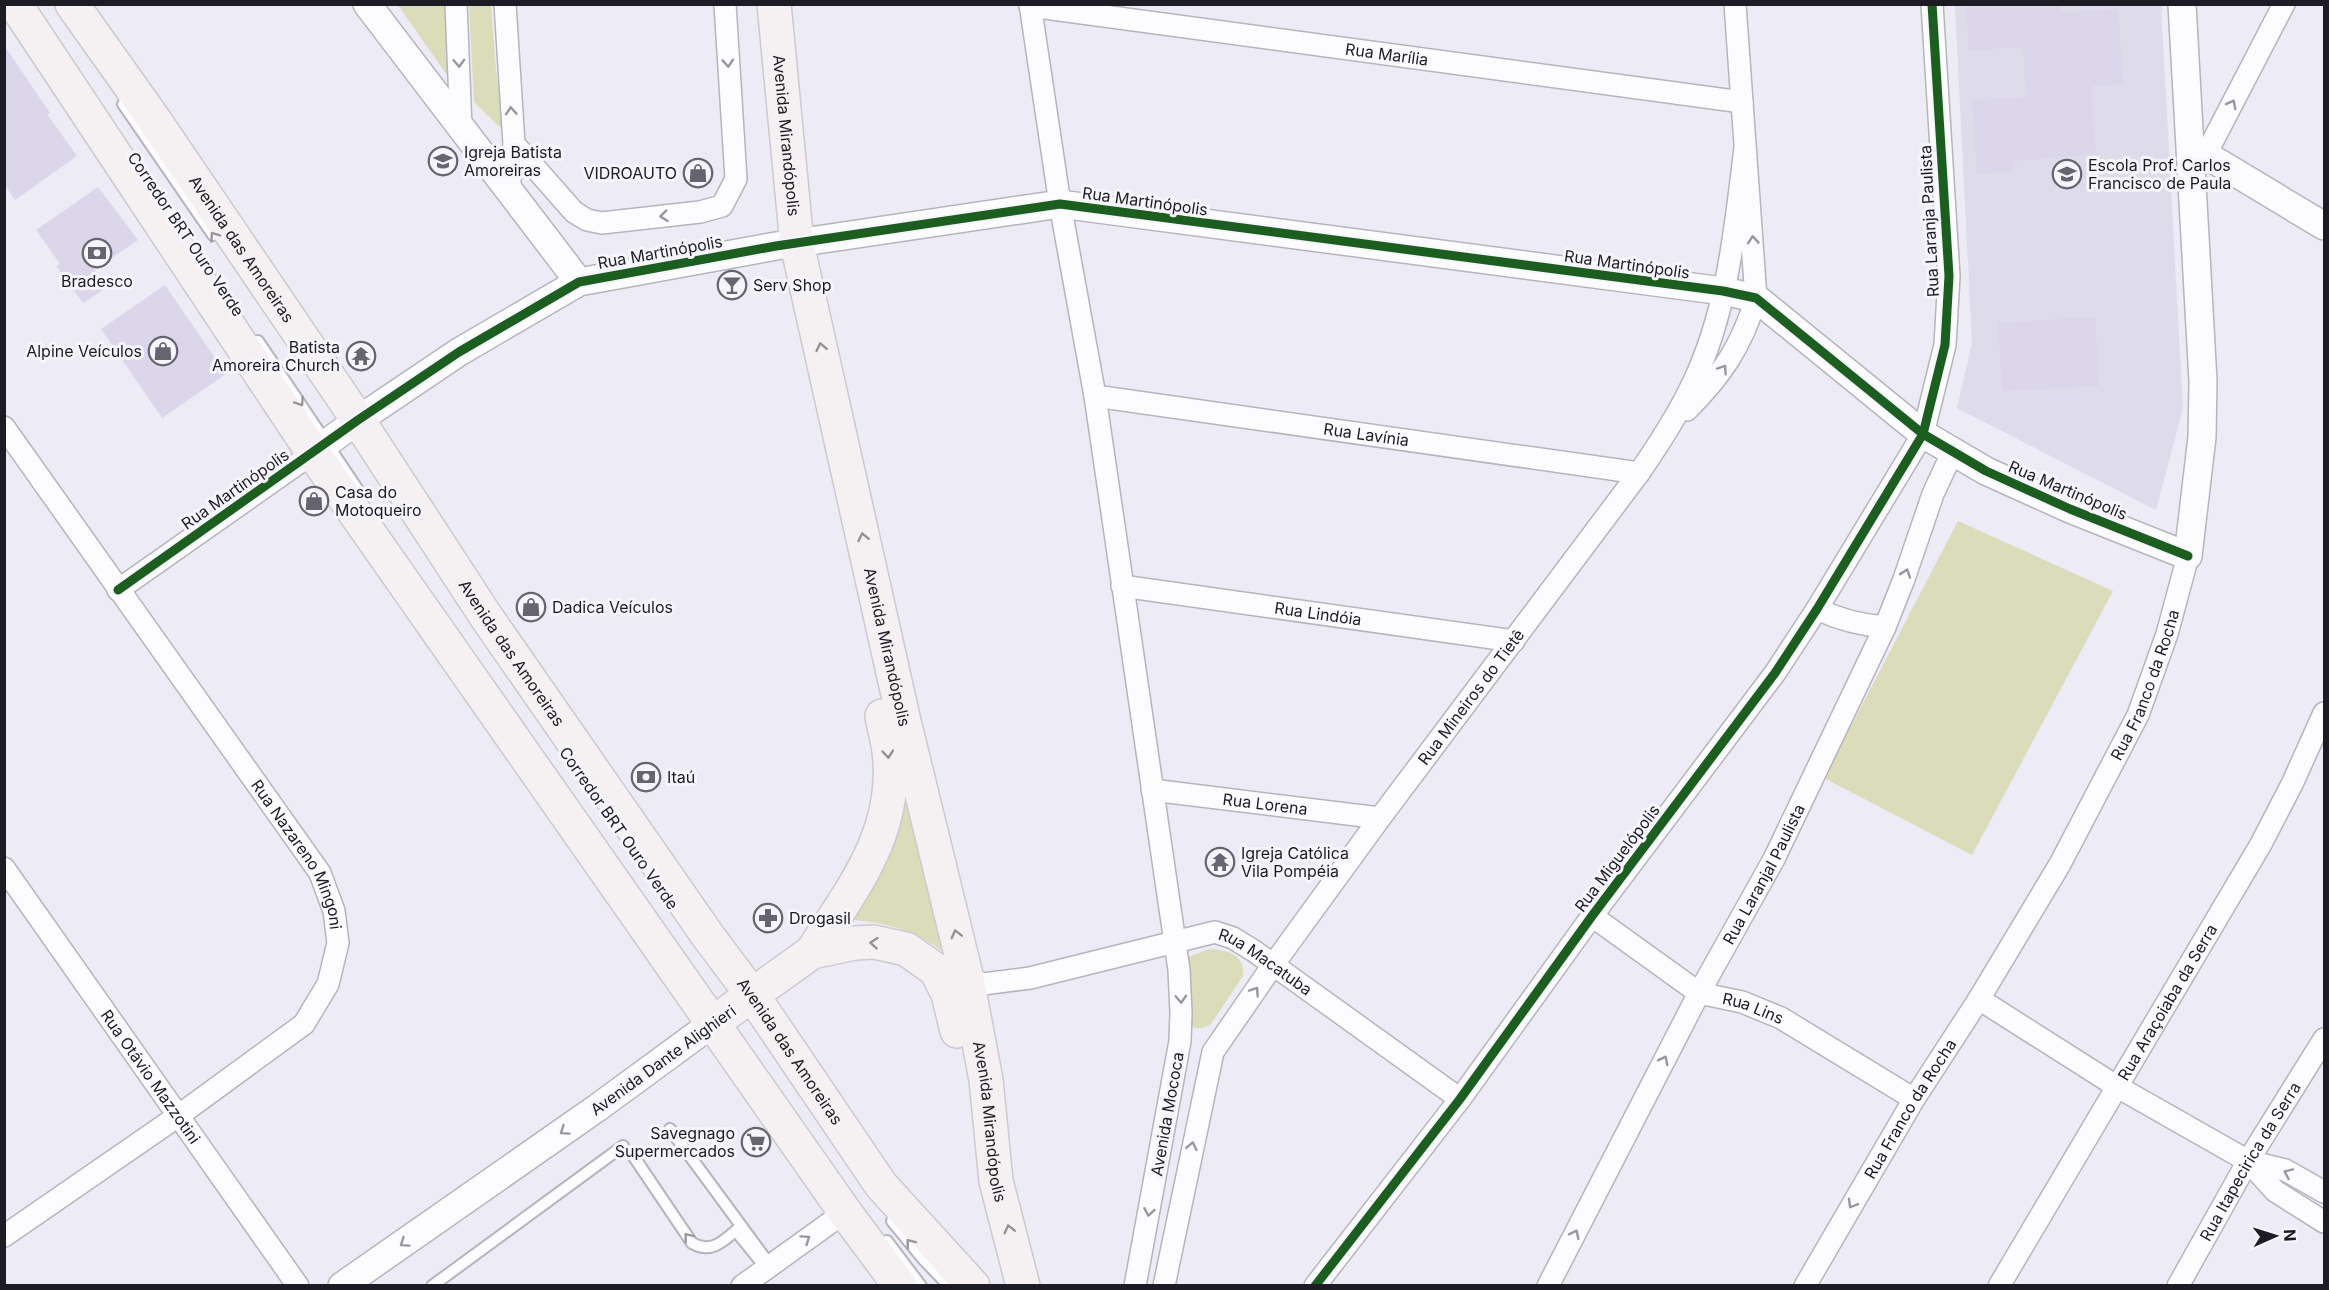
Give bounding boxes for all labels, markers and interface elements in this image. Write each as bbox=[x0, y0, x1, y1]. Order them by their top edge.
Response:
street label: Rua Marília bbox=[1344, 39, 1430, 70]
street label: Avenida Mirandópolis bbox=[769, 54, 804, 217]
one-way arrow bbox=[452, 58, 465, 67]
one-way arrow bbox=[722, 58, 735, 67]
one-way arrow bbox=[2225, 99, 2237, 110]
one-way arrow bbox=[505, 106, 518, 115]
place label: Igreja Batista Amoreiras bbox=[464, 142, 562, 180]
street label: Rua Laranja Paulista bbox=[1915, 144, 1943, 298]
school or university icon: Igreja Batista Amoreiras bbox=[427, 145, 459, 177]
street label: Corredor BRT Ouro Verde bbox=[123, 148, 249, 320]
place label: Escola Prof. Carlos Francisco de Paula bbox=[2088, 155, 2231, 193]
shop icon: VIDROAUTO bbox=[682, 157, 714, 189]
school or university icon: Escola Prof. Carlos Francisco de Paula bbox=[2051, 158, 2083, 190]
place label: VIDROAUTO bbox=[583, 163, 677, 183]
street label: Avenida das Amoreiras bbox=[185, 172, 299, 326]
street label: Rua Martinópolis bbox=[1081, 182, 1209, 220]
one-way arrow bbox=[660, 209, 669, 222]
street label: Rua Martinópolis bbox=[596, 231, 724, 273]
one-way arrow bbox=[210, 232, 221, 243]
one-way arrow bbox=[1747, 236, 1760, 245]
bank icon: Bradesco bbox=[81, 237, 113, 269]
street label: Rua Martinópolis bbox=[1563, 245, 1691, 283]
bar icon: Serv Shop bbox=[716, 269, 748, 301]
place label: Bradesco bbox=[61, 271, 133, 291]
place label: Serv Shop bbox=[753, 275, 831, 295]
shop icon: Alpine Veículos bbox=[147, 335, 179, 367]
place label: Batista Amoreira Church bbox=[212, 337, 340, 375]
temple icon: Batista Amoreira Church bbox=[345, 340, 377, 372]
place label: Alpine Veículos bbox=[26, 341, 142, 361]
one-way arrow bbox=[815, 342, 828, 352]
one-way arrow bbox=[1716, 365, 1727, 376]
one-way arrow bbox=[293, 395, 304, 406]
street label: Rua Lavínia bbox=[1322, 418, 1410, 450]
street label: Rua Martinópolis bbox=[177, 444, 293, 534]
street label: Rua Martinópolis bbox=[2006, 456, 2130, 524]
place label: Casa do Motoqueiro bbox=[335, 482, 422, 520]
shop icon: Casa do Motoqueiro bbox=[298, 485, 330, 517]
one-way arrow bbox=[857, 532, 870, 542]
street label: Avenida Mirandópolis bbox=[860, 566, 915, 728]
one-way arrow bbox=[1899, 568, 1912, 579]
street label: Avenida das Amoreiras bbox=[455, 576, 569, 730]
shop icon: Dadica Veículos bbox=[515, 591, 547, 623]
place label: Dadica Veículos bbox=[552, 597, 673, 617]
street label: Rua Lindóia bbox=[1273, 598, 1363, 630]
street label: Rua Franco da Rocha bbox=[2106, 607, 2183, 764]
street label: Rua Mineiros do Tietê bbox=[1414, 625, 1528, 769]
street label: Corredor BRT Ouro Verde bbox=[555, 743, 683, 913]
one-way arrow bbox=[881, 750, 894, 759]
bank icon: Itaú bbox=[630, 761, 662, 793]
place label: Itaú bbox=[667, 767, 695, 787]
street label: Rua Nazareno Mingoni bbox=[247, 776, 346, 931]
street label: Rua Lorena bbox=[1222, 789, 1309, 819]
street label: Rua Miguelópolis bbox=[1570, 800, 1664, 916]
street label: Rua Laranjal Paulista bbox=[1718, 801, 1809, 948]
place label: Igreja Católica Vila Pompéia bbox=[1241, 843, 1349, 881]
temple icon: Igreja Católica Vila Pompéia bbox=[1204, 846, 1236, 878]
pharmacy icon: Drogasil bbox=[752, 902, 784, 934]
place label: Drogasil bbox=[789, 908, 851, 928]
street label: Rua Araçoiaba da Serra bbox=[2113, 920, 2221, 1084]
street label: Rua Macatuba bbox=[1216, 924, 1316, 1000]
one-way arrow bbox=[950, 929, 963, 939]
one-way arrow bbox=[869, 937, 878, 950]
street label: Avenida das Amoreiras bbox=[733, 974, 847, 1129]
one-way arrow bbox=[1248, 987, 1259, 998]
street label: Rua Lins bbox=[1721, 988, 1787, 1028]
one-way arrow bbox=[1174, 995, 1187, 1004]
street label: Avenida Dante Alighieri bbox=[586, 1001, 740, 1119]
street label: Rua Otávio Mazzotini bbox=[97, 1006, 205, 1148]
street label: Rua Franco da Rocha bbox=[1860, 1035, 1960, 1182]
street label: Avenida Mirandópolis bbox=[969, 1039, 1011, 1204]
street label: Avenida Mococa bbox=[1146, 1050, 1188, 1178]
one-way arrow bbox=[1657, 1056, 1669, 1067]
street label: Rua Itapecirica da Serra bbox=[2195, 1078, 2305, 1244]
place label: Savegnago Supermercados bbox=[615, 1123, 735, 1161]
one-way arrow bbox=[559, 1124, 570, 1135]
supermarket icon: Savegnago Supermercados bbox=[740, 1126, 772, 1158]
one-way arrow bbox=[1185, 1141, 1198, 1151]
one-way arrow bbox=[2283, 1168, 2294, 1180]
one-way arrow bbox=[1848, 1198, 1860, 1208]
north arrow bbox=[2245, 1206, 2305, 1266]
one-way arrow bbox=[1143, 1207, 1156, 1217]
one-way arrow bbox=[1003, 1224, 1016, 1234]
one-way arrow bbox=[1568, 1229, 1579, 1240]
text: N bbox=[2280, 1229, 2300, 1242]
one-way arrow bbox=[685, 1233, 696, 1244]
one-way arrow bbox=[800, 1235, 811, 1246]
one-way arrow bbox=[399, 1236, 410, 1247]
one-way arrow bbox=[906, 1238, 917, 1249]

